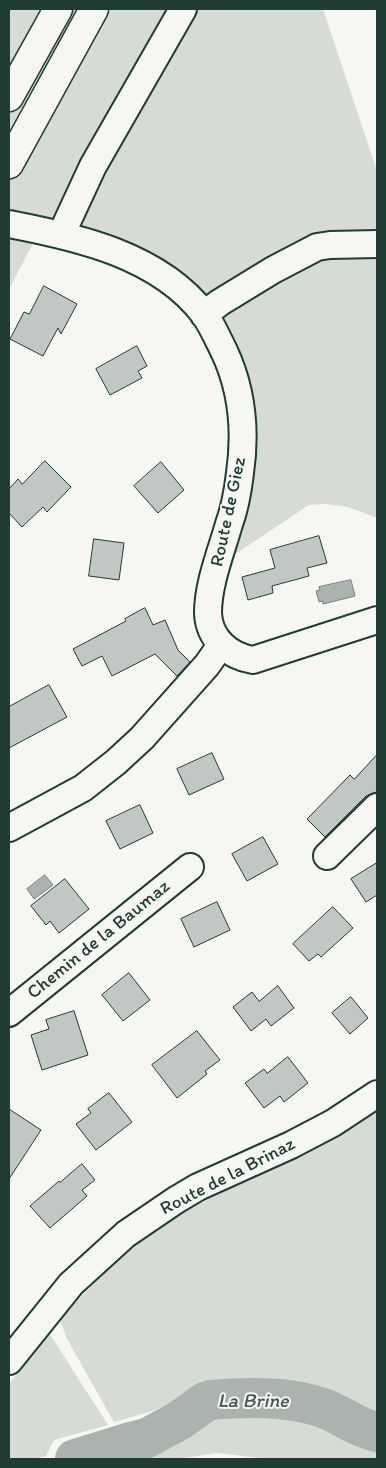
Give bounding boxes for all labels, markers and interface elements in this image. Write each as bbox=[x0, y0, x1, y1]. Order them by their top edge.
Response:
street label: Route de Giez bbox=[206, 455, 252, 569]
street label: Chemin de la Baumaz bbox=[23, 875, 175, 1005]
street label: Route de la Brinaz bbox=[157, 1133, 299, 1221]
water label: La Brine bbox=[217, 1390, 289, 1414]

